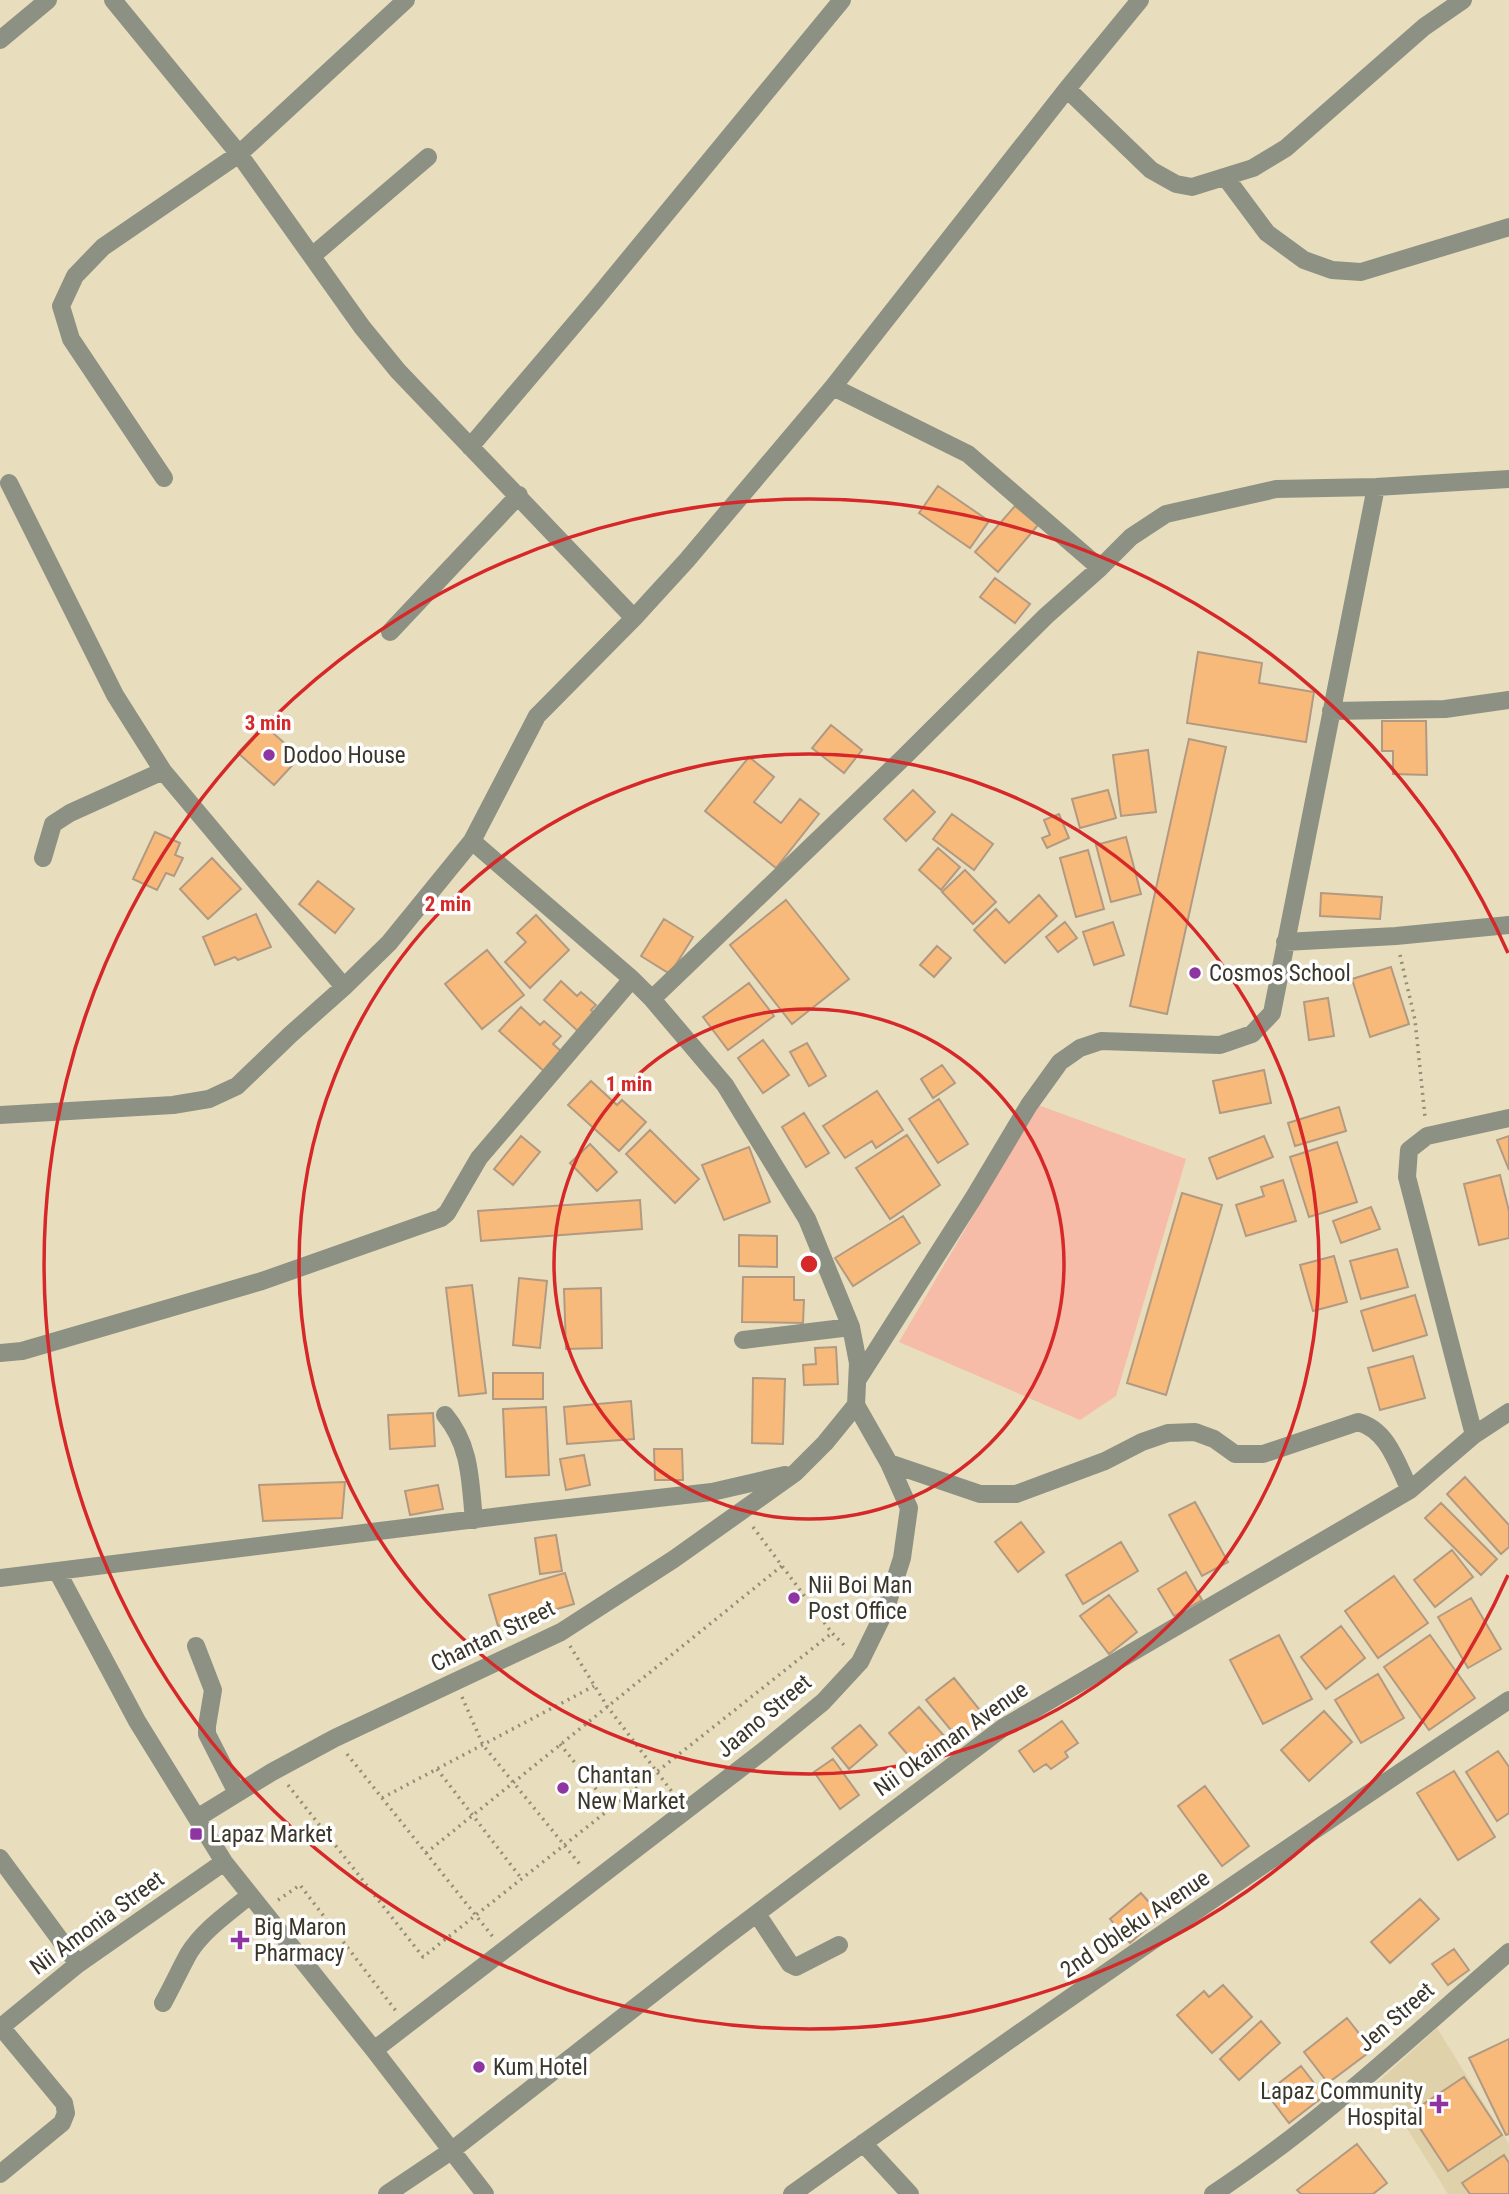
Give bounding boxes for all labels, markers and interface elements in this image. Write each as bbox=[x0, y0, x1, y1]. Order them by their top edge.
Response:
text: 3 min bbox=[245, 711, 291, 735]
place label: Dodoo House bbox=[283, 742, 406, 769]
marker: Dodoo House bbox=[261, 747, 277, 763]
text: 2 min bbox=[425, 892, 471, 916]
place label: Cosmos School bbox=[1209, 960, 1351, 987]
marker: Cosmos School bbox=[1187, 965, 1203, 981]
text: 1 min bbox=[606, 1072, 652, 1096]
centre of rings bbox=[797, 1252, 821, 1276]
place label: Nii Boi Man Post Office bbox=[808, 1572, 912, 1625]
marker: Nii Boi Man Post Office bbox=[786, 1590, 802, 1606]
street label: Chantan Street bbox=[427, 1594, 559, 1678]
street label: Jaano Street bbox=[711, 1669, 817, 1763]
street label: Nii Okaiman Avenue bbox=[869, 1676, 1033, 1802]
place label: Chantan New Market bbox=[577, 1762, 685, 1815]
marker: Chantan New Market bbox=[555, 1780, 571, 1796]
place label: Lapaz Market bbox=[210, 1821, 333, 1848]
marker: Lapaz Market bbox=[188, 1826, 204, 1842]
street label: 2nd Obleku Avenue bbox=[1056, 1864, 1214, 1984]
street label: Nii Amonia Street bbox=[25, 1865, 169, 1981]
place label: Big Maron Pharmacy bbox=[254, 1914, 346, 1967]
marker: Big Maron Pharmacy bbox=[232, 1932, 248, 1948]
street label: Jen Street bbox=[1352, 1977, 1440, 2057]
place label: Kum Hotel bbox=[493, 2054, 588, 2081]
marker: Kum Hotel bbox=[471, 2059, 487, 2075]
place label: Lapaz Community Hospital bbox=[1260, 2078, 1423, 2131]
marker: Lapaz Community Hospital bbox=[1429, 2094, 1449, 2114]

